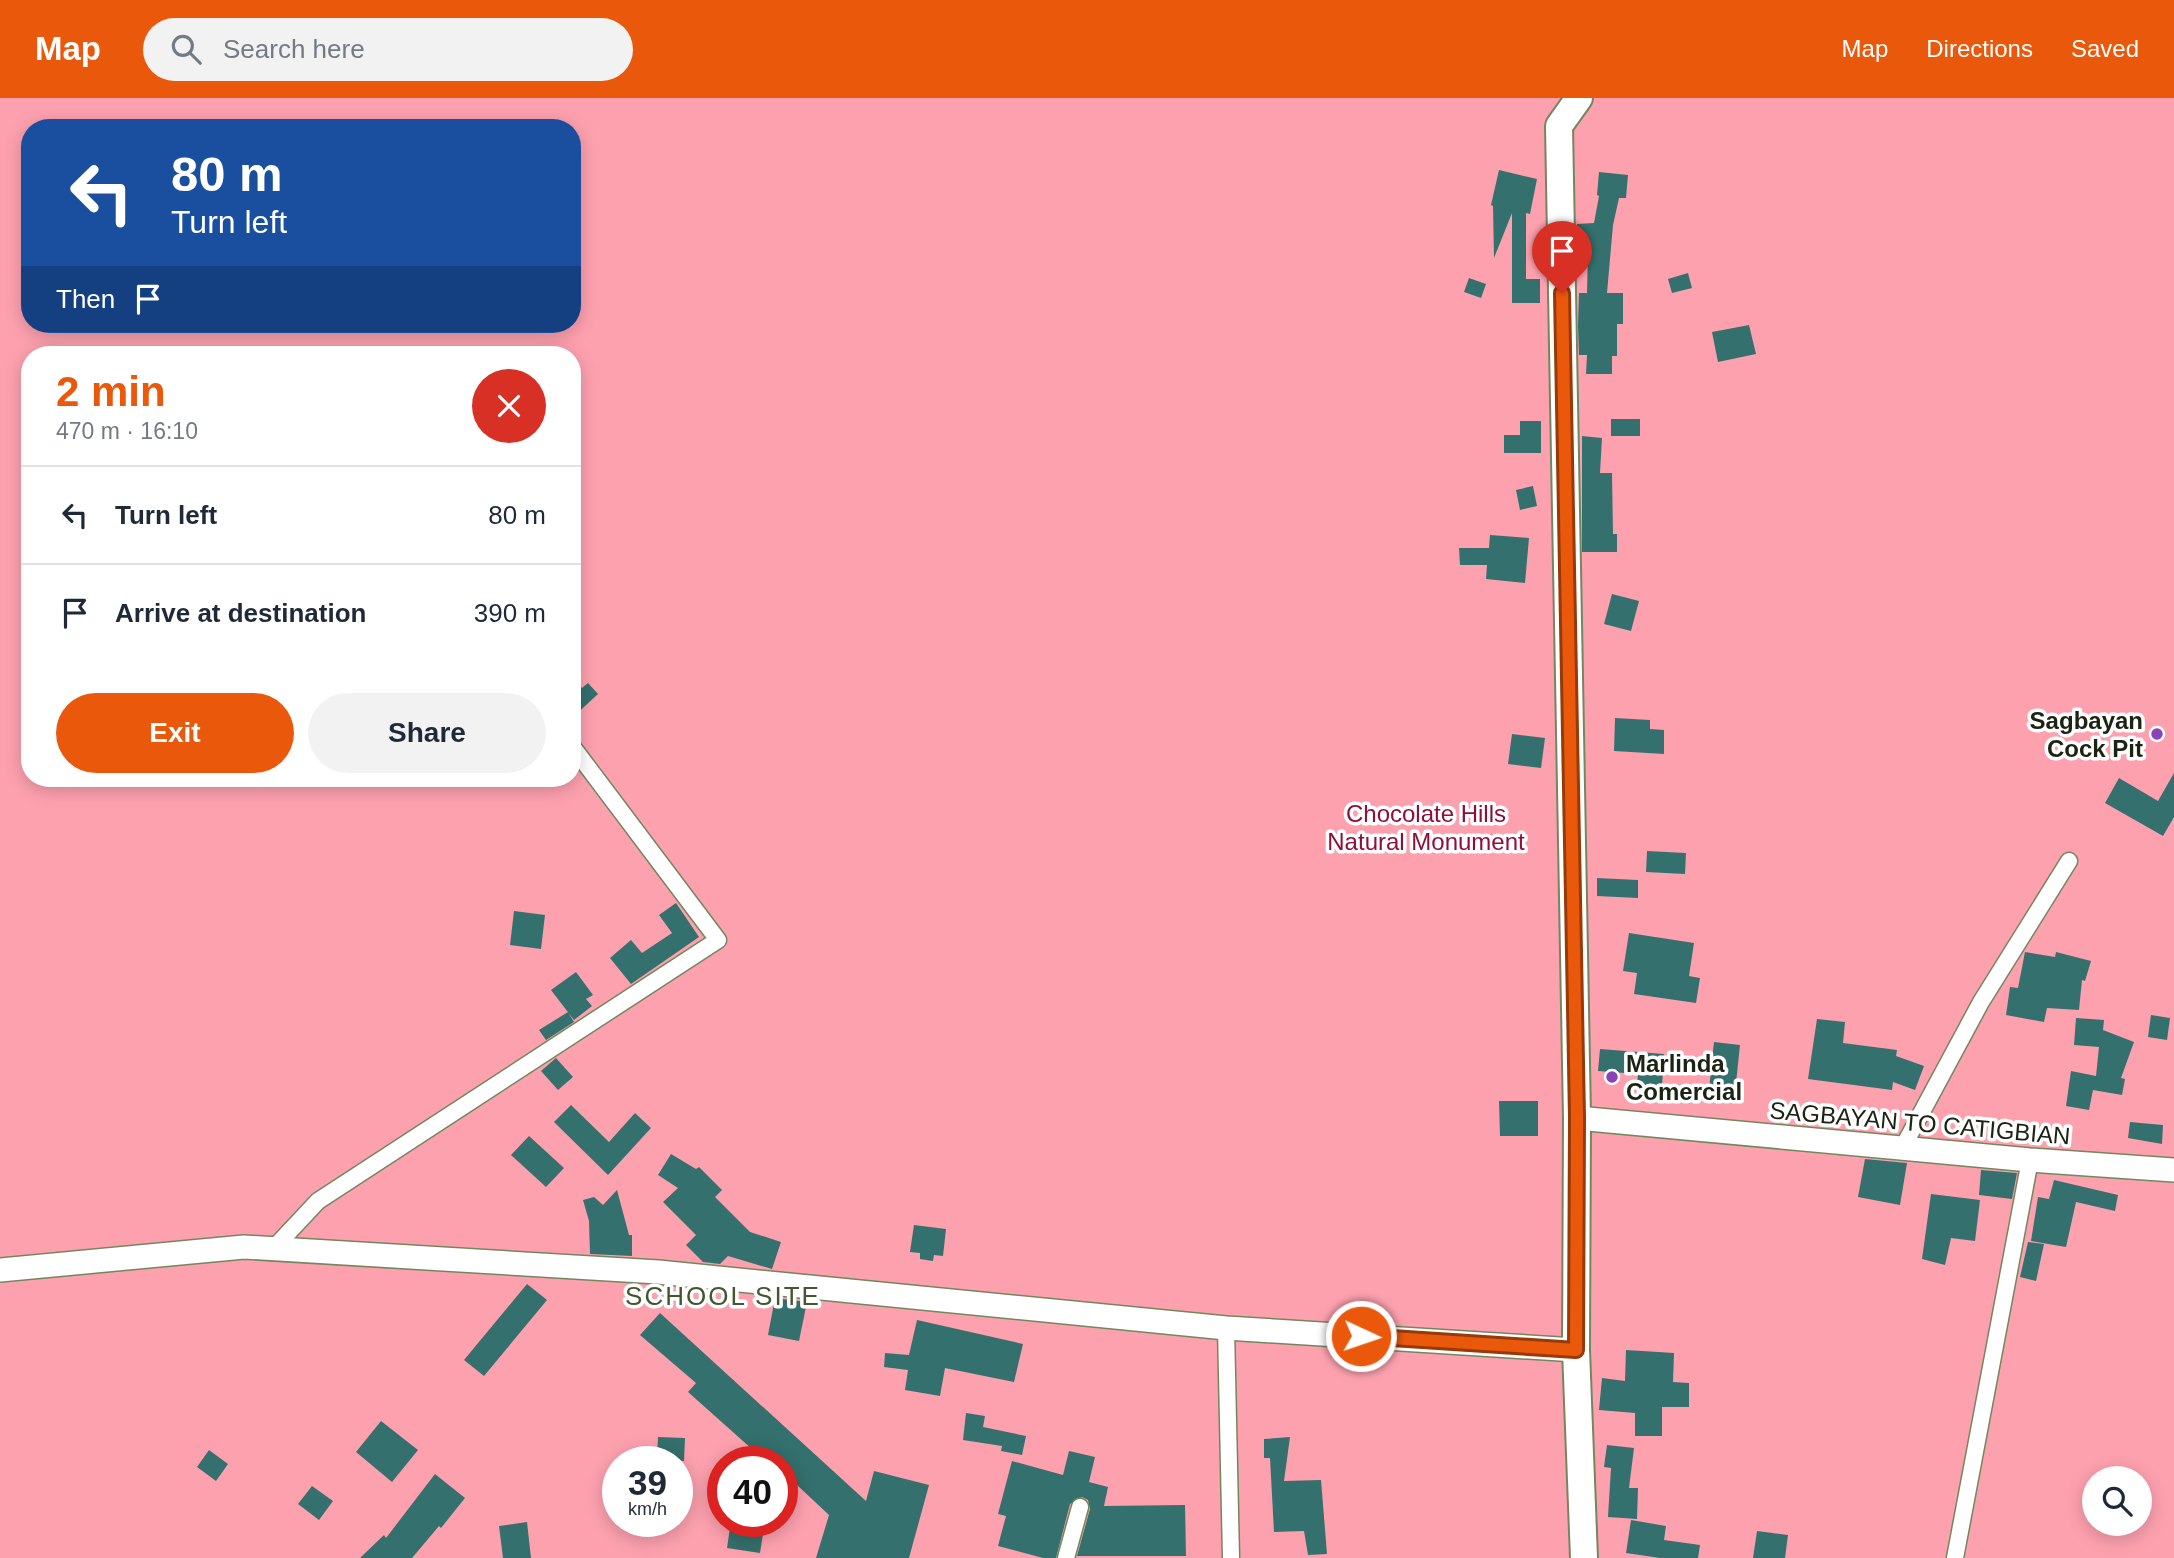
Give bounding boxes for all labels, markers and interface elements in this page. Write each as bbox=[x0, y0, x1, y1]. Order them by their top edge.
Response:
search box bbox=[143, 18, 633, 81]
text: Map bbox=[35, 30, 101, 67]
icon: search bbox=[167, 30, 205, 68]
text: Search here bbox=[223, 34, 365, 64]
text: Map bbox=[1842, 35, 1888, 62]
text: Directions bbox=[1926, 35, 2033, 62]
text: Saved bbox=[2071, 35, 2139, 62]
icon: left bbox=[56, 147, 147, 238]
text: 80 m bbox=[171, 147, 283, 201]
text: Turn left bbox=[171, 204, 287, 240]
pin bbox=[1532, 221, 1592, 293]
icon: arrive bbox=[1543, 232, 1581, 270]
icon: arrive bbox=[129, 280, 167, 318]
text: Then bbox=[56, 284, 115, 314]
text: 2 min bbox=[56, 368, 166, 415]
button: close bbox=[472, 369, 546, 443]
text: 470 m · 16:10 bbox=[56, 418, 198, 444]
icon: left bbox=[56, 496, 94, 534]
text: Turn left bbox=[115, 500, 217, 530]
text: 80 m bbox=[488, 500, 546, 530]
icon: arrive bbox=[56, 594, 94, 632]
text: Arrive at destination bbox=[115, 598, 366, 628]
text: 390 m bbox=[474, 598, 546, 628]
button: Exit bbox=[56, 693, 294, 773]
button: Share bbox=[308, 693, 546, 773]
place label: Sagbayan Cock Pit bbox=[2030, 707, 2143, 762]
marker: Sagbayan Cock Pit bbox=[2149, 726, 2165, 742]
park label: Chocolate Hills Natural Monument bbox=[1327, 800, 1525, 855]
place label: Marlinda Comercial bbox=[1626, 1050, 1742, 1105]
marker: Marlinda Comercial bbox=[1604, 1069, 1620, 1085]
street label: SAGBAYAN TO CATIGBIAN bbox=[1768, 1096, 2072, 1150]
district label: SCHOOL SITE bbox=[625, 1281, 821, 1311]
position arrow bbox=[1324, 1299, 1398, 1373]
speed limit sign: 40 bbox=[707, 1446, 798, 1537]
text: 39 bbox=[628, 1463, 667, 1502]
map controls bbox=[2082, 1466, 2152, 1536]
button: search bbox=[2082, 1466, 2152, 1536]
text: km/h bbox=[628, 1499, 667, 1519]

